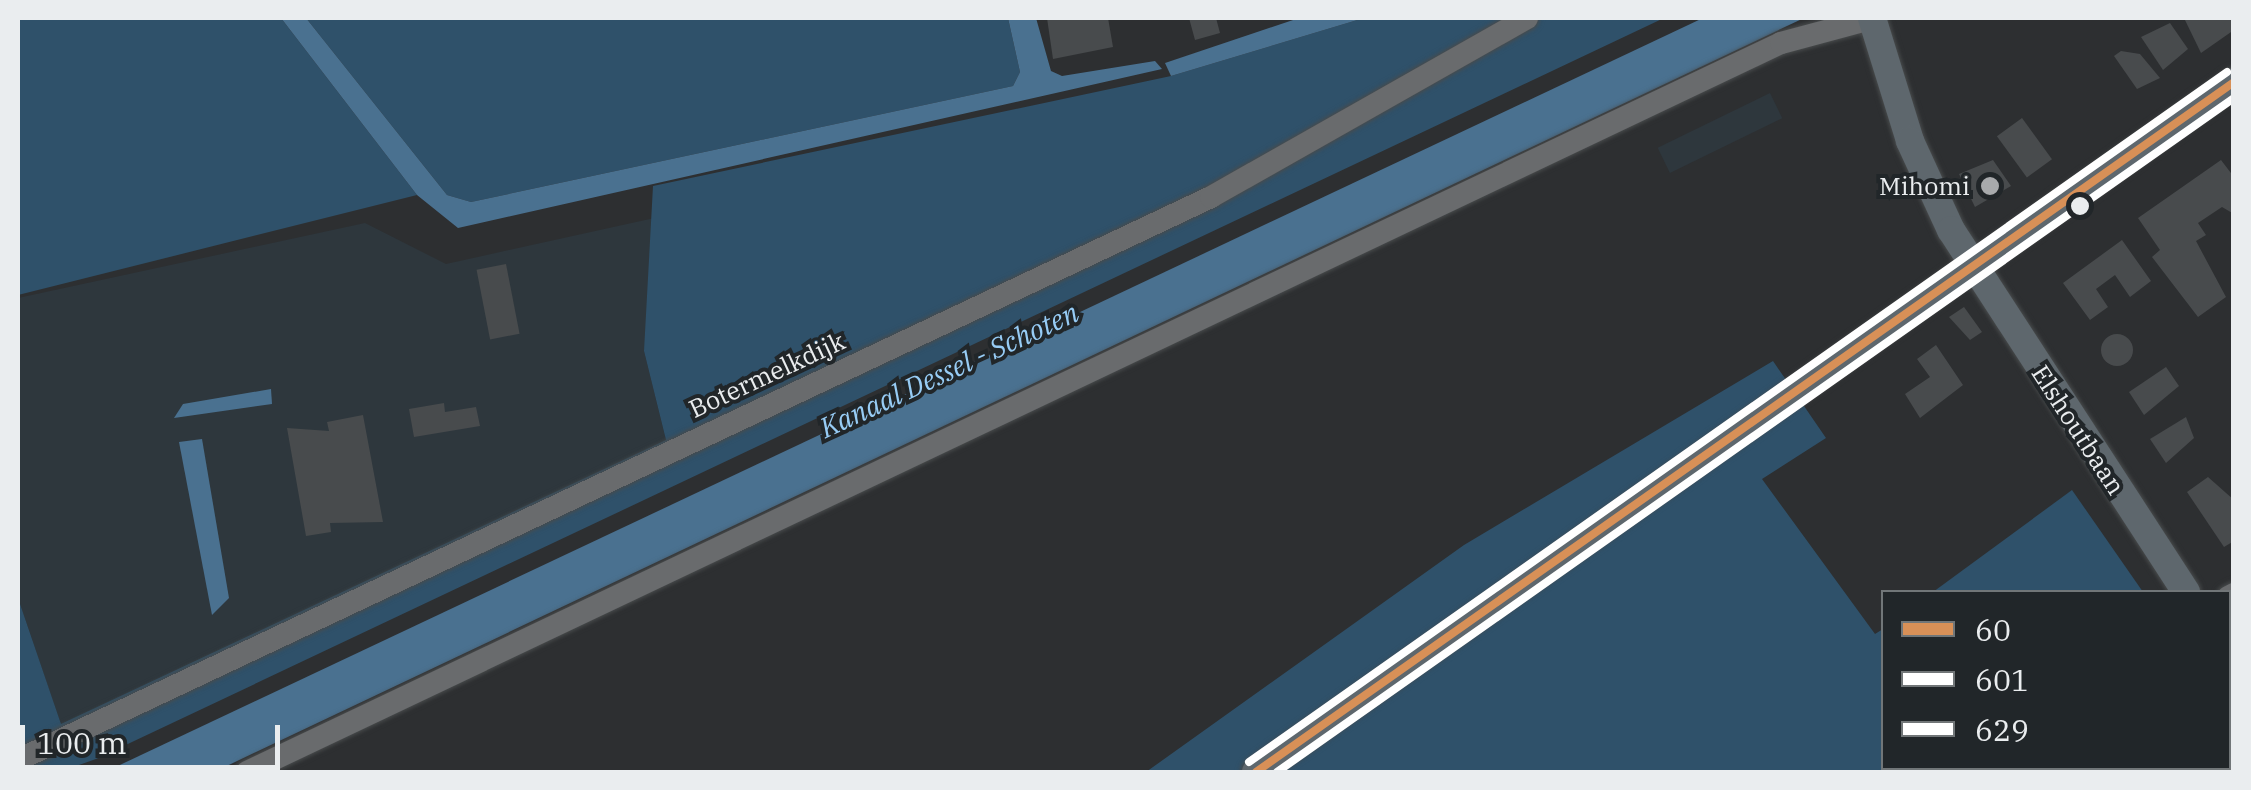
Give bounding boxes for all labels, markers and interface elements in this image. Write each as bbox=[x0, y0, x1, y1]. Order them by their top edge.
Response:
place label: Mihomi bbox=[1879, 171, 1970, 201]
marker: Mihomi bbox=[1979, 175, 2001, 197]
unlabelled marker bbox=[2070, 196, 2090, 216]
water label: Kanaal Dessel - Schoten bbox=[814, 295, 1084, 445]
street label: Botermelkdijk bbox=[684, 326, 850, 424]
street label: Elshoutbaan bbox=[2025, 360, 2131, 500]
legend bbox=[1881, 590, 2231, 770]
text: 60 bbox=[1975, 610, 2011, 649]
text: 601 bbox=[1975, 660, 2029, 699]
scale bar bbox=[25, 705, 285, 767]
text: 629 bbox=[1975, 710, 2029, 749]
text: 100 m bbox=[37, 723, 127, 762]

